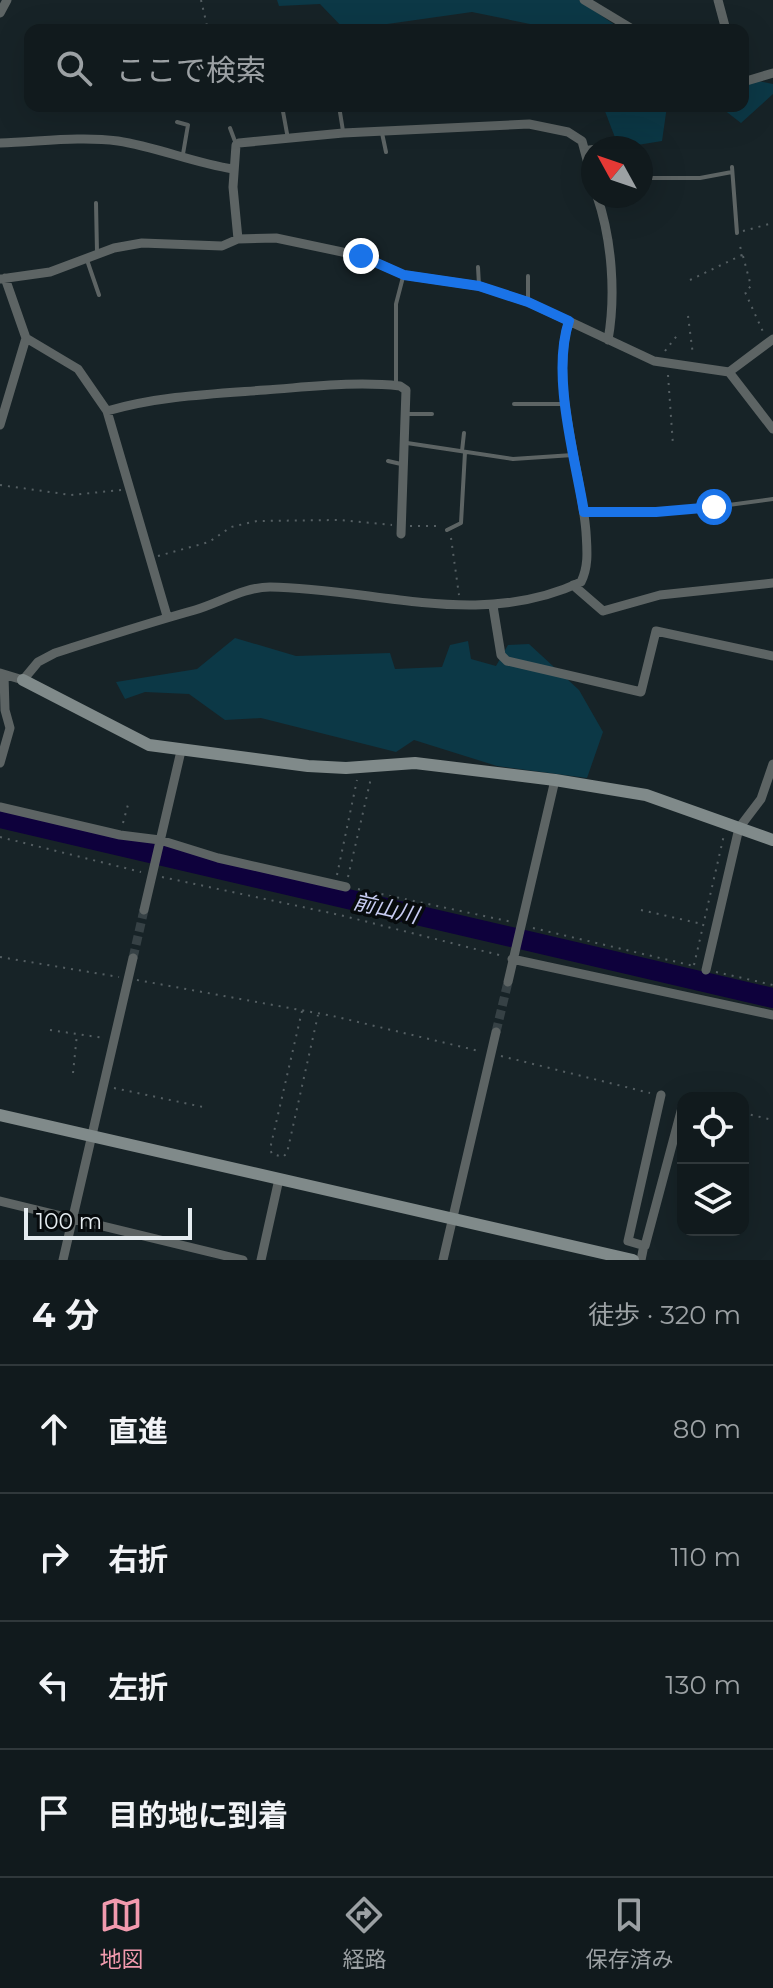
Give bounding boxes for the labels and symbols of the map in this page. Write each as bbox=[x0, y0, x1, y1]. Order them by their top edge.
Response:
north arrow bbox=[581, 136, 653, 208]
route end bbox=[343, 238, 379, 274]
route start bbox=[696, 489, 732, 525]
water label: 前山川 bbox=[351, 888, 423, 930]
scale bar bbox=[24, 1204, 192, 1240]

